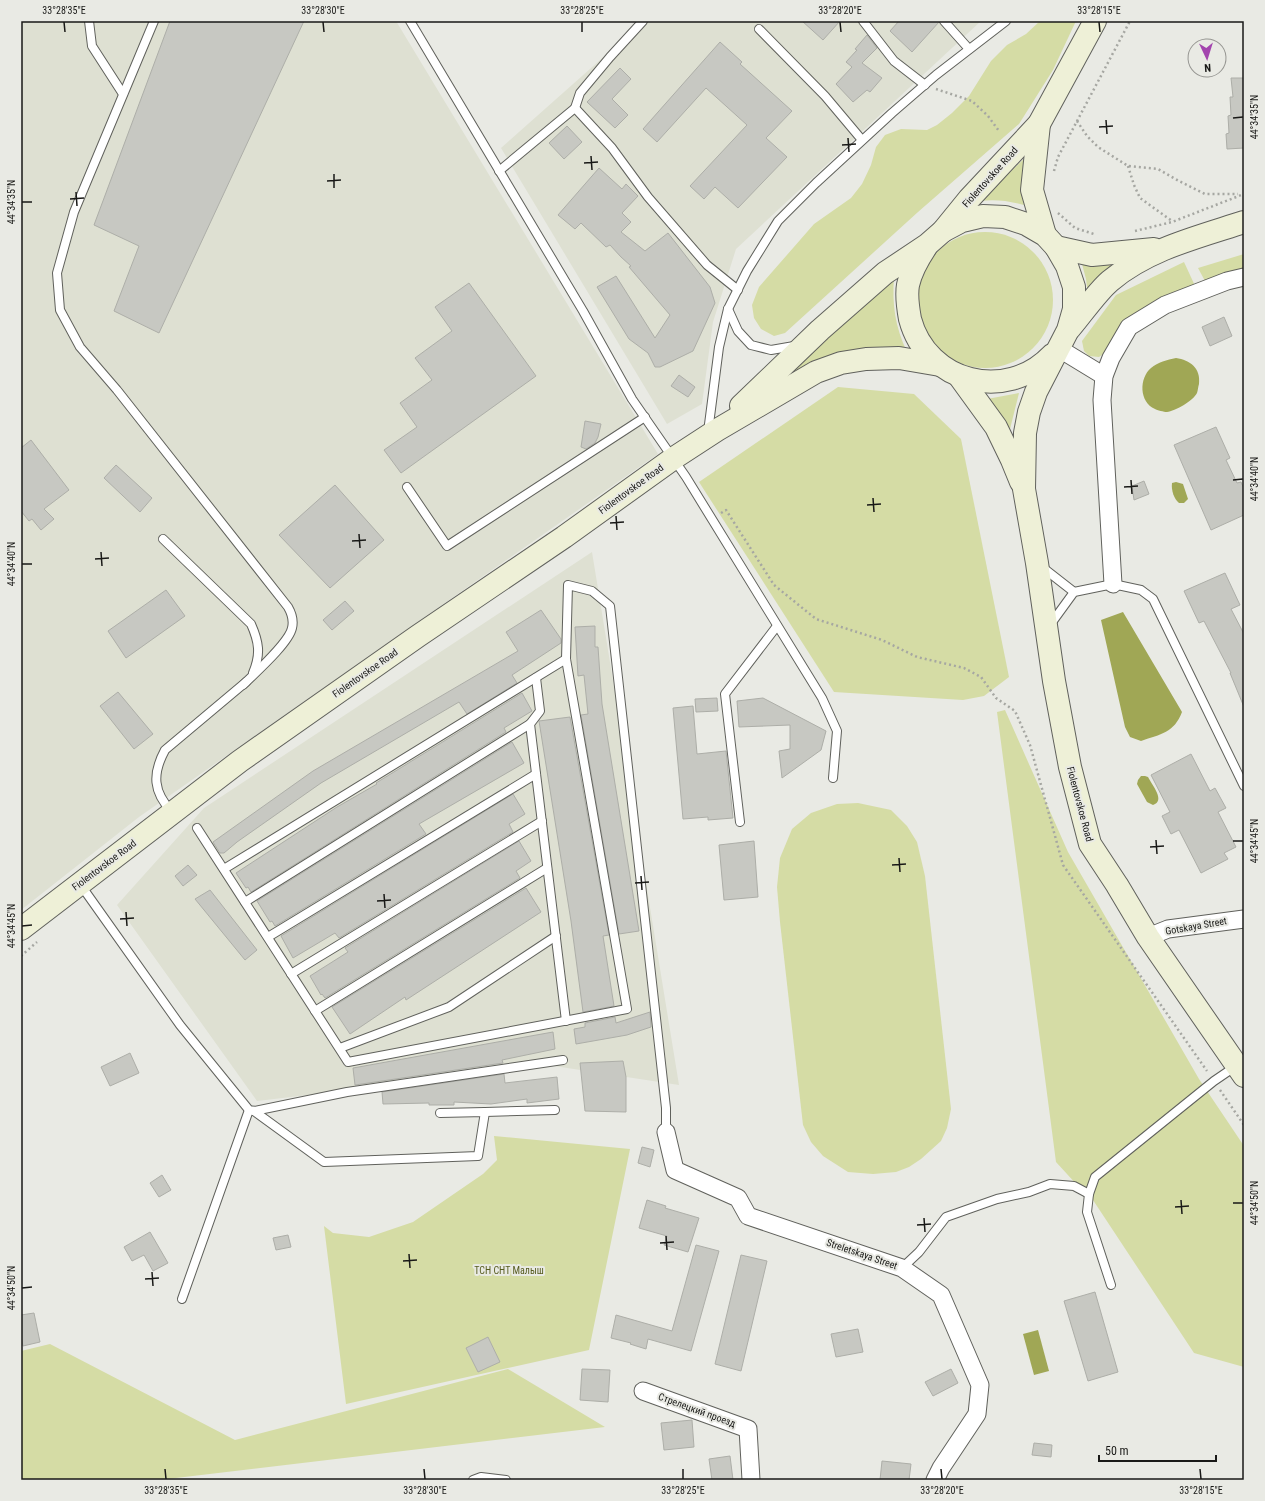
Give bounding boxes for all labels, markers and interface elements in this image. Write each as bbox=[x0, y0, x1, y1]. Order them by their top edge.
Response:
text: 33°28'35"E bbox=[42, 5, 86, 16]
text: 33°28'30"E bbox=[301, 5, 345, 16]
text: 33°28'25"E bbox=[560, 5, 604, 16]
text: 33°28'20"E bbox=[818, 5, 862, 16]
text: 33°28'15"E bbox=[1077, 5, 1121, 16]
north arrow bbox=[1187, 38, 1227, 78]
text: N bbox=[1204, 61, 1211, 74]
text: 44°34'35"N bbox=[1249, 95, 1260, 139]
street label: Fiolentovskoe Road bbox=[960, 145, 1020, 209]
text: 44°34'35"N bbox=[6, 180, 17, 224]
text: 44°34'40"N bbox=[1249, 457, 1260, 501]
street label: Fiolentovskoe Road bbox=[597, 462, 665, 516]
text: 44°34'40"N bbox=[6, 542, 17, 586]
street label: Fiolentovskoe Road bbox=[330, 646, 400, 700]
street label: Fiolentovskoe Road bbox=[1065, 765, 1095, 843]
text: 44°34'45"N bbox=[1249, 819, 1260, 863]
street label: Fiolentovskoe Road bbox=[70, 837, 138, 893]
text: 44°34'45"N bbox=[6, 904, 17, 948]
street label: Gotskaya Street bbox=[1164, 915, 1228, 937]
text: 44°34'50"N bbox=[1249, 1181, 1260, 1225]
street label: Streletskaya Street bbox=[825, 1237, 899, 1271]
park label: ТСН СНТ Малыш bbox=[474, 1265, 544, 1276]
text: 44°34'50"N bbox=[6, 1266, 17, 1310]
street label: Стрелецкий проезд bbox=[657, 1391, 738, 1429]
scale bar bbox=[1099, 1437, 1216, 1463]
text: 50 m bbox=[1105, 1444, 1129, 1458]
text: 33°28'35"E bbox=[144, 1485, 188, 1496]
text: 33°28'30"E bbox=[403, 1485, 447, 1496]
text: 33°28'25"E bbox=[661, 1485, 705, 1496]
text: 33°28'20"E bbox=[920, 1485, 964, 1496]
text: 33°28'15"E bbox=[1179, 1485, 1223, 1496]

